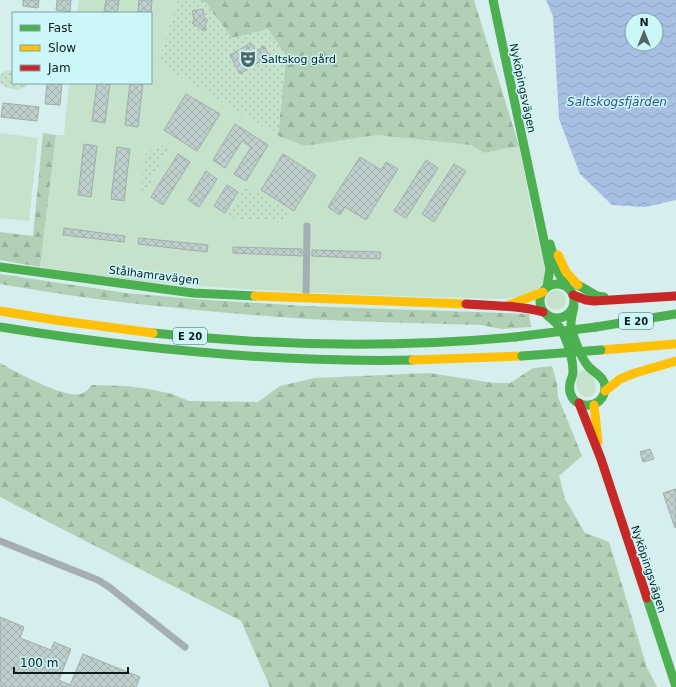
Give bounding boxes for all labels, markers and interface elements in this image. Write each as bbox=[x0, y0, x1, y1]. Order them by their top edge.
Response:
legend bbox=[12, 12, 152, 84]
north arrow bbox=[624, 12, 664, 52]
text: N bbox=[639, 16, 649, 29]
text: Fast bbox=[48, 21, 72, 35]
text: Slow bbox=[48, 41, 76, 55]
street label: Nyköpingsvägen bbox=[507, 42, 538, 134]
theatre icon: Saltskog gård bbox=[238, 49, 258, 69]
place label: Saltskog gård bbox=[261, 53, 336, 66]
text: Jam bbox=[47, 61, 71, 75]
water label: Saltskogsfjärden bbox=[567, 95, 667, 109]
street label: Stålhamravägen bbox=[108, 264, 200, 287]
road number: E 20 bbox=[619, 313, 653, 329]
road number: E 20 bbox=[173, 328, 207, 344]
street label: Nyköpingsvägen bbox=[628, 524, 669, 615]
scale bar bbox=[14, 649, 128, 675]
text: 100 m bbox=[20, 656, 58, 670]

